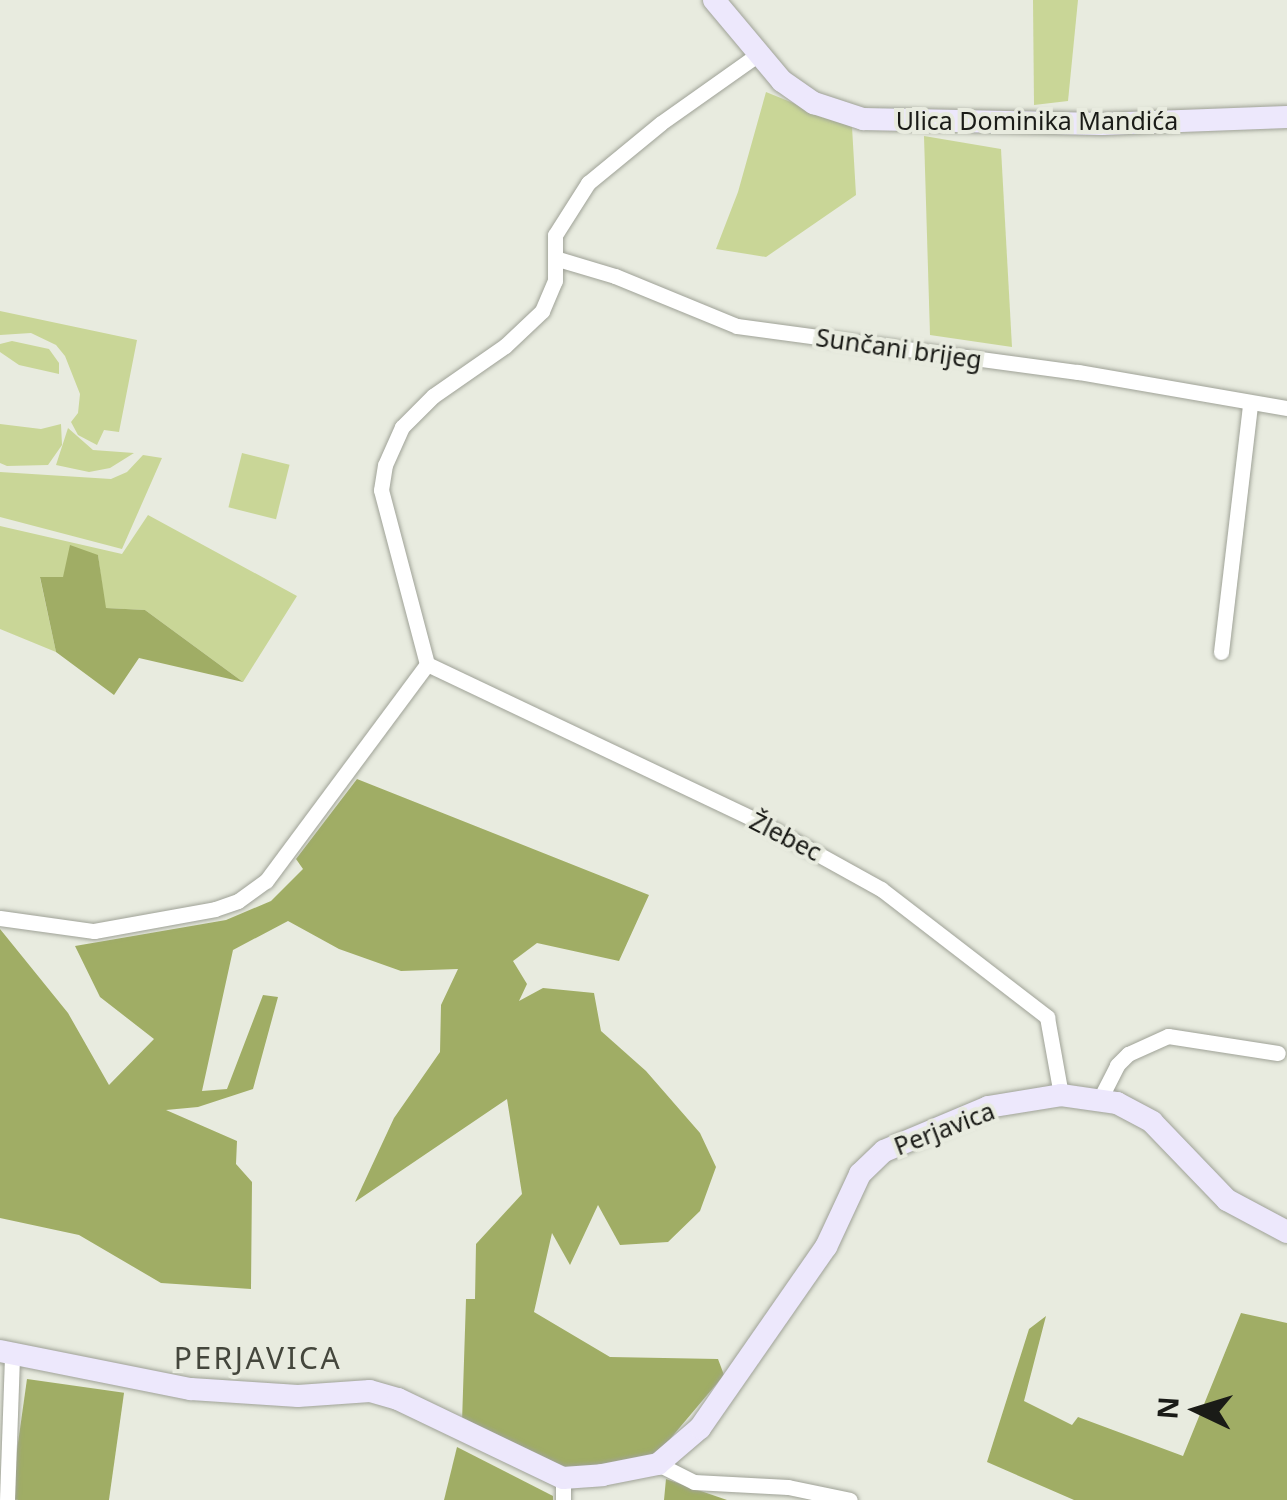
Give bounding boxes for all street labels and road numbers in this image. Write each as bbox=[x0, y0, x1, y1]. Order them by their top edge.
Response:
street label: Ulica Dominika Mandića bbox=[896, 105, 1178, 135]
street label: Sunčani brijeg bbox=[814, 322, 984, 374]
street label: Žlebec bbox=[745, 805, 827, 867]
street label: Perjavica bbox=[890, 1095, 998, 1161]

